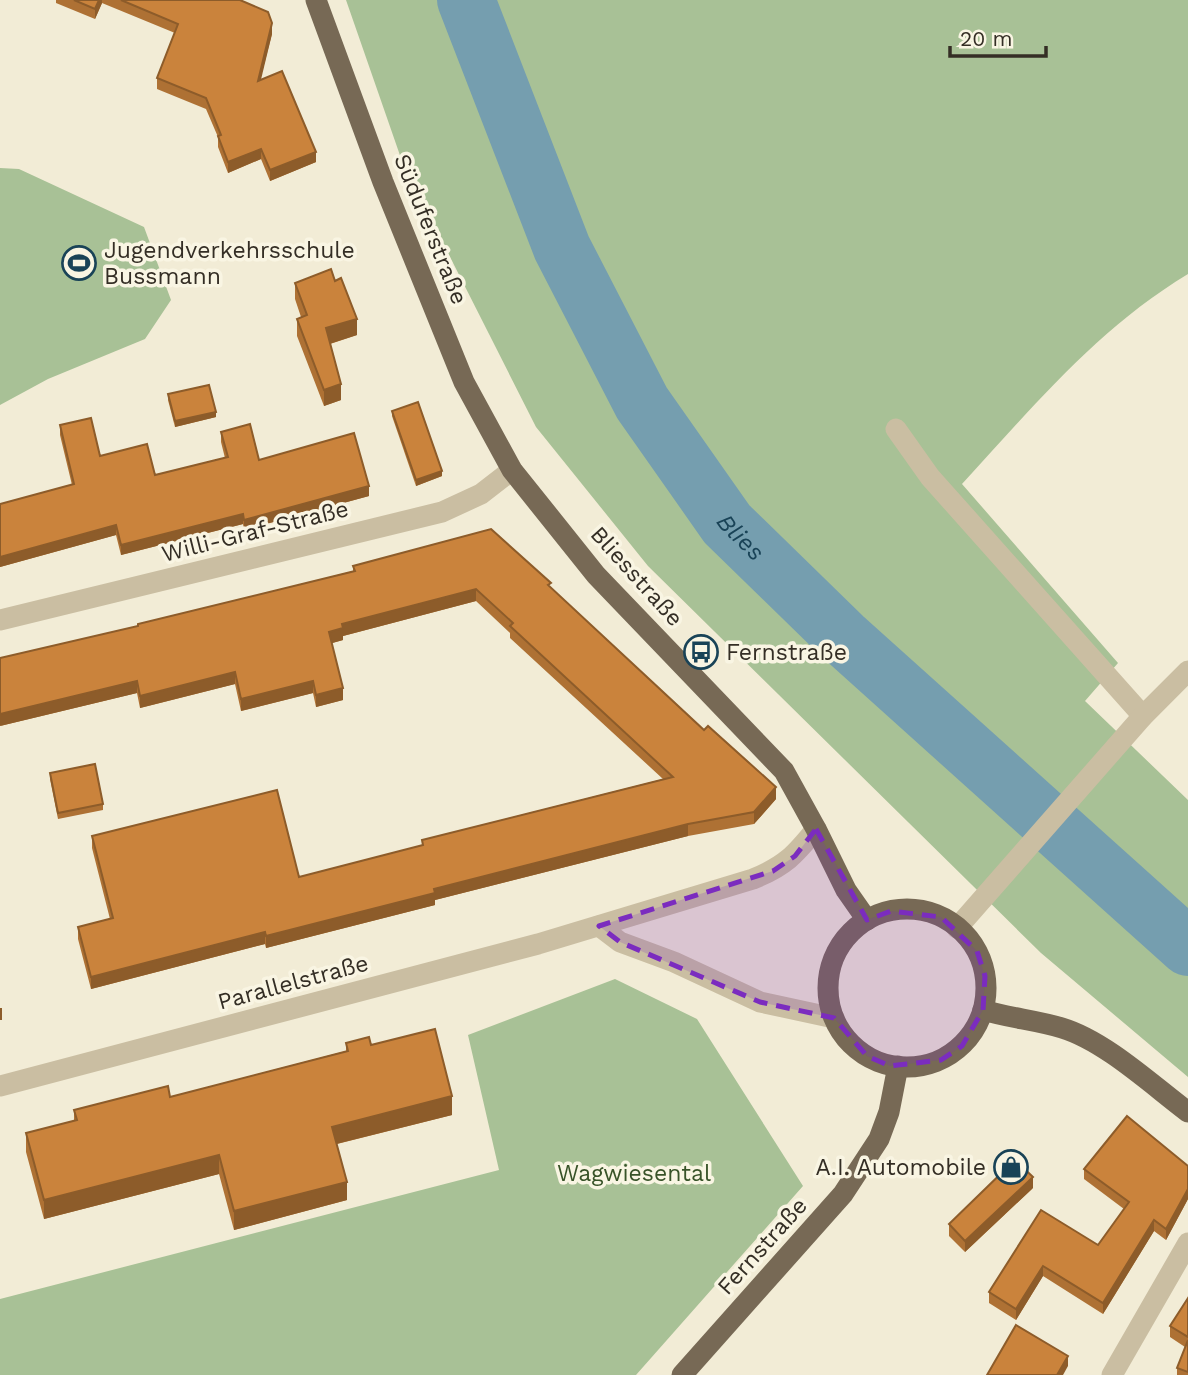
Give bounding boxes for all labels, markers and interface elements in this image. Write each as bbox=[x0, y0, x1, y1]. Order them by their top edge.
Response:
scale bar bbox=[950, 14, 1046, 58]
text: 20 m bbox=[960, 26, 1012, 51]
street label: Süduferstraße bbox=[388, 150, 473, 308]
place label: Jugendverkehrsschule Bussmann bbox=[104, 237, 355, 290]
sports icon: Jugendverkehrsschule Bussmann bbox=[60, 244, 98, 282]
street label: Willi-Graf-Straße bbox=[159, 495, 351, 568]
water label: Blies bbox=[711, 509, 770, 566]
street label: Bliesstraße bbox=[585, 521, 688, 632]
bus stop icon: Fernstraße bbox=[682, 633, 720, 671]
place label: Fernstraße bbox=[726, 639, 847, 666]
street label: Parallelstraße bbox=[215, 949, 371, 1016]
shop icon: A.I. Automobile bbox=[992, 1148, 1030, 1186]
place label: A.I. Automobile bbox=[815, 1154, 986, 1181]
park label: Wagwiesental bbox=[557, 1160, 711, 1187]
street label: Fernstraße bbox=[712, 1192, 813, 1300]

